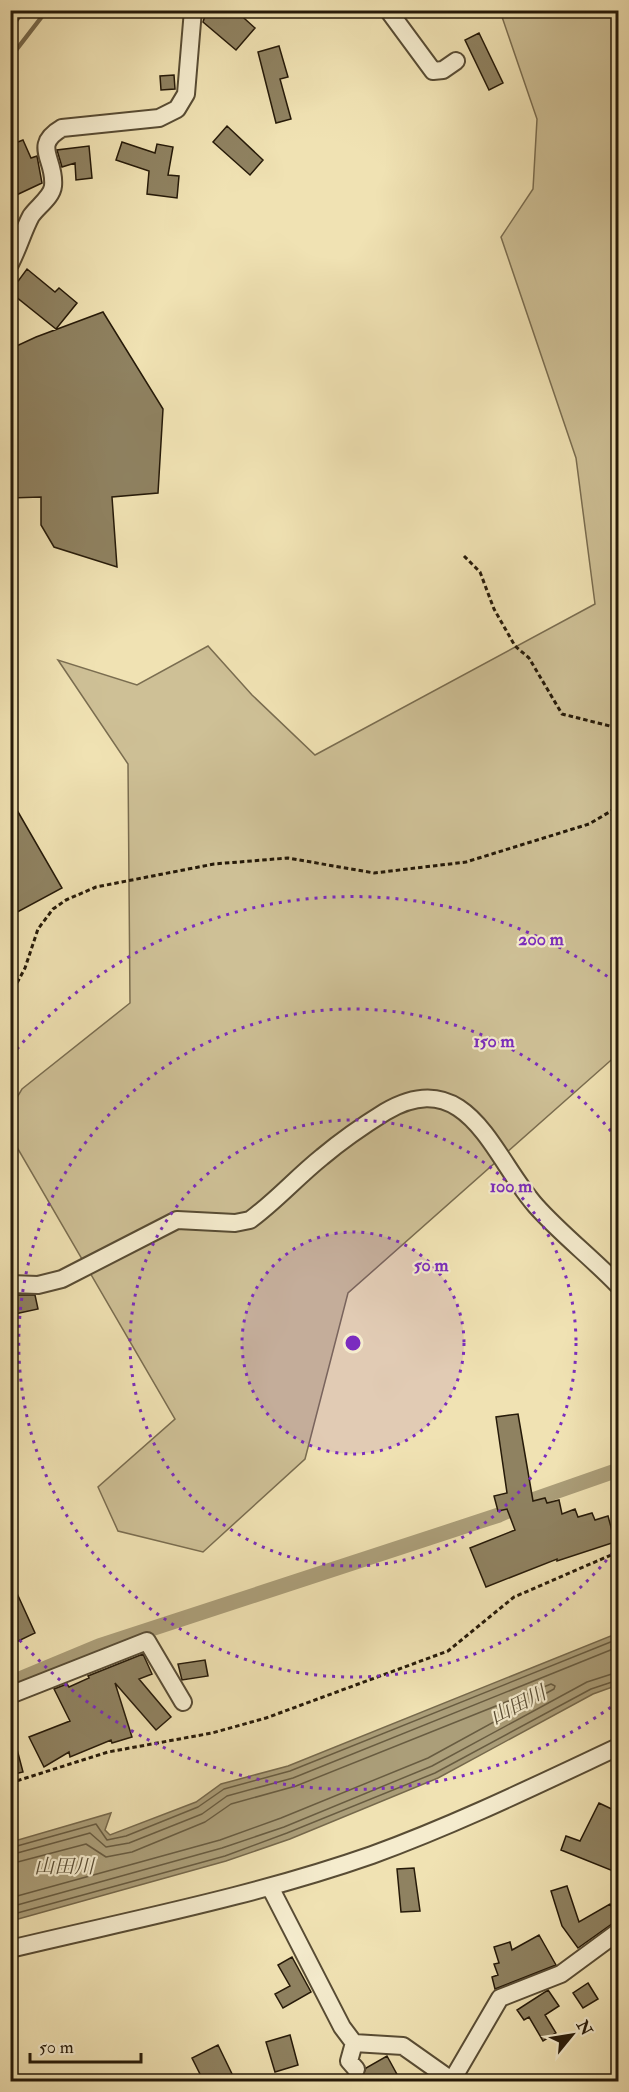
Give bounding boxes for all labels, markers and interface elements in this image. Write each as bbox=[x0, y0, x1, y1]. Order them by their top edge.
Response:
text: 200 m bbox=[518, 928, 565, 951]
text: 150 m bbox=[473, 1030, 516, 1053]
text: 100 m bbox=[490, 1175, 533, 1198]
text: 50 m bbox=[414, 1254, 449, 1277]
centre of rings bbox=[343, 1333, 363, 1353]
water label: 山田川 bbox=[486, 1679, 552, 1730]
water label: 山田川 bbox=[34, 1854, 96, 1879]
north arrow bbox=[542, 2005, 602, 2065]
text: N bbox=[571, 2016, 597, 2040]
scale bar bbox=[30, 2026, 141, 2064]
text: 50 m bbox=[39, 2036, 74, 2059]

